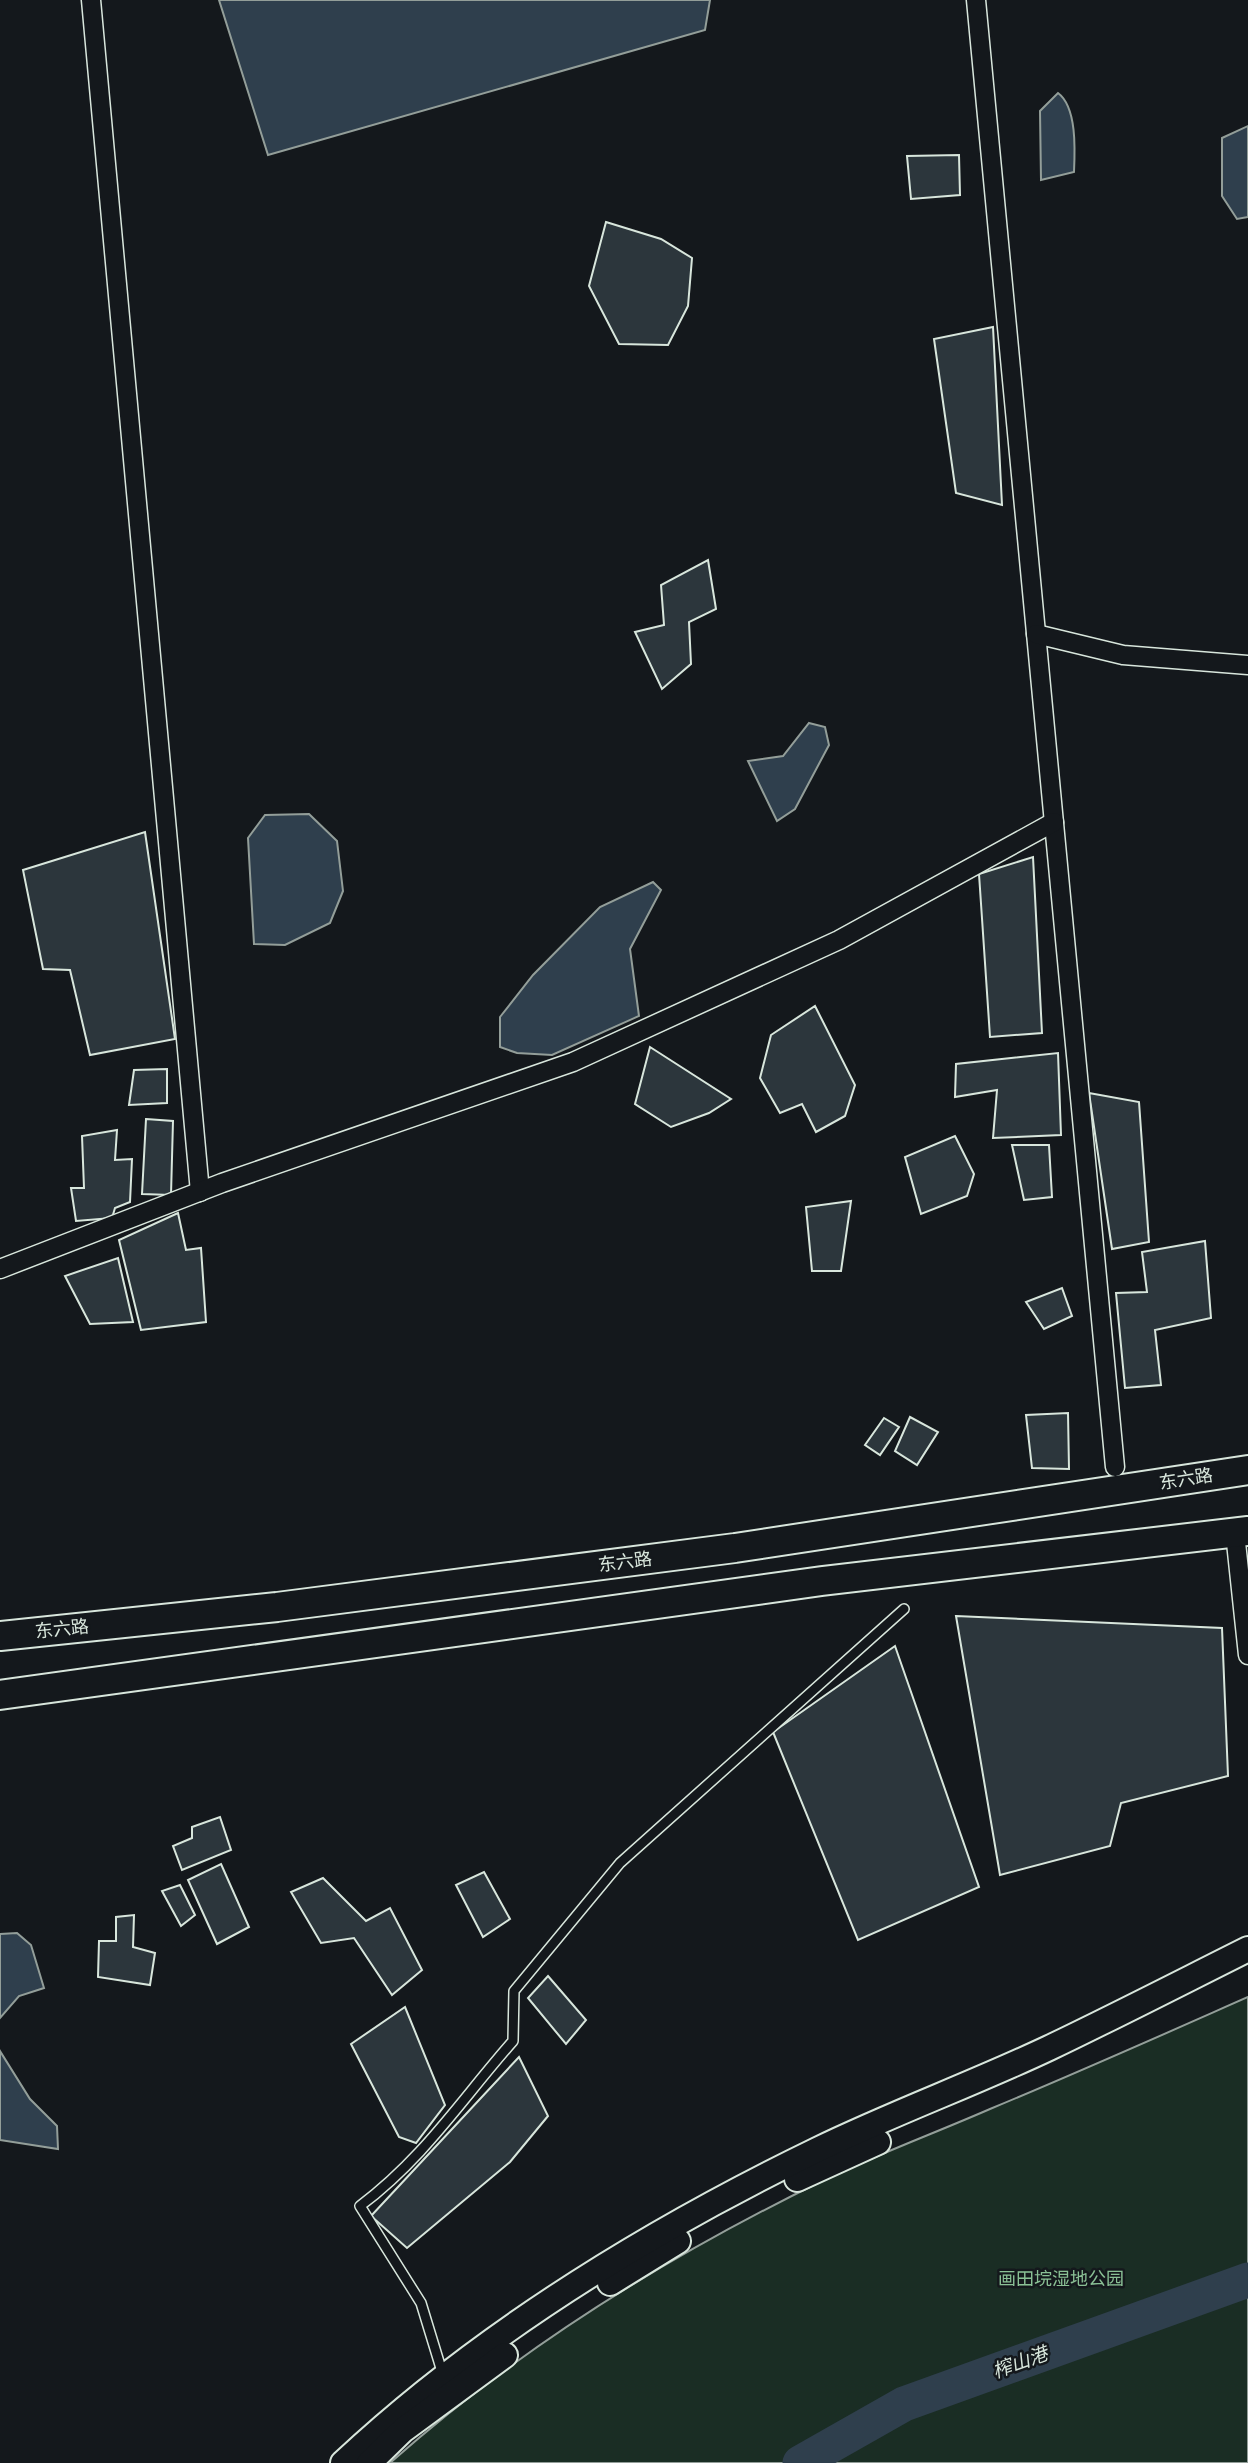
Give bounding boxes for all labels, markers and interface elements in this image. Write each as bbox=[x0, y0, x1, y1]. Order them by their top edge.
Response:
street label: 东六路 bbox=[1157, 1462, 1214, 1494]
street label: 东六路 bbox=[597, 1546, 653, 1576]
street label: 东六路 bbox=[34, 1613, 90, 1643]
park label: 画田垸湿地公园 bbox=[998, 2266, 1124, 2290]
water label: 榨山港 bbox=[989, 2339, 1054, 2384]

